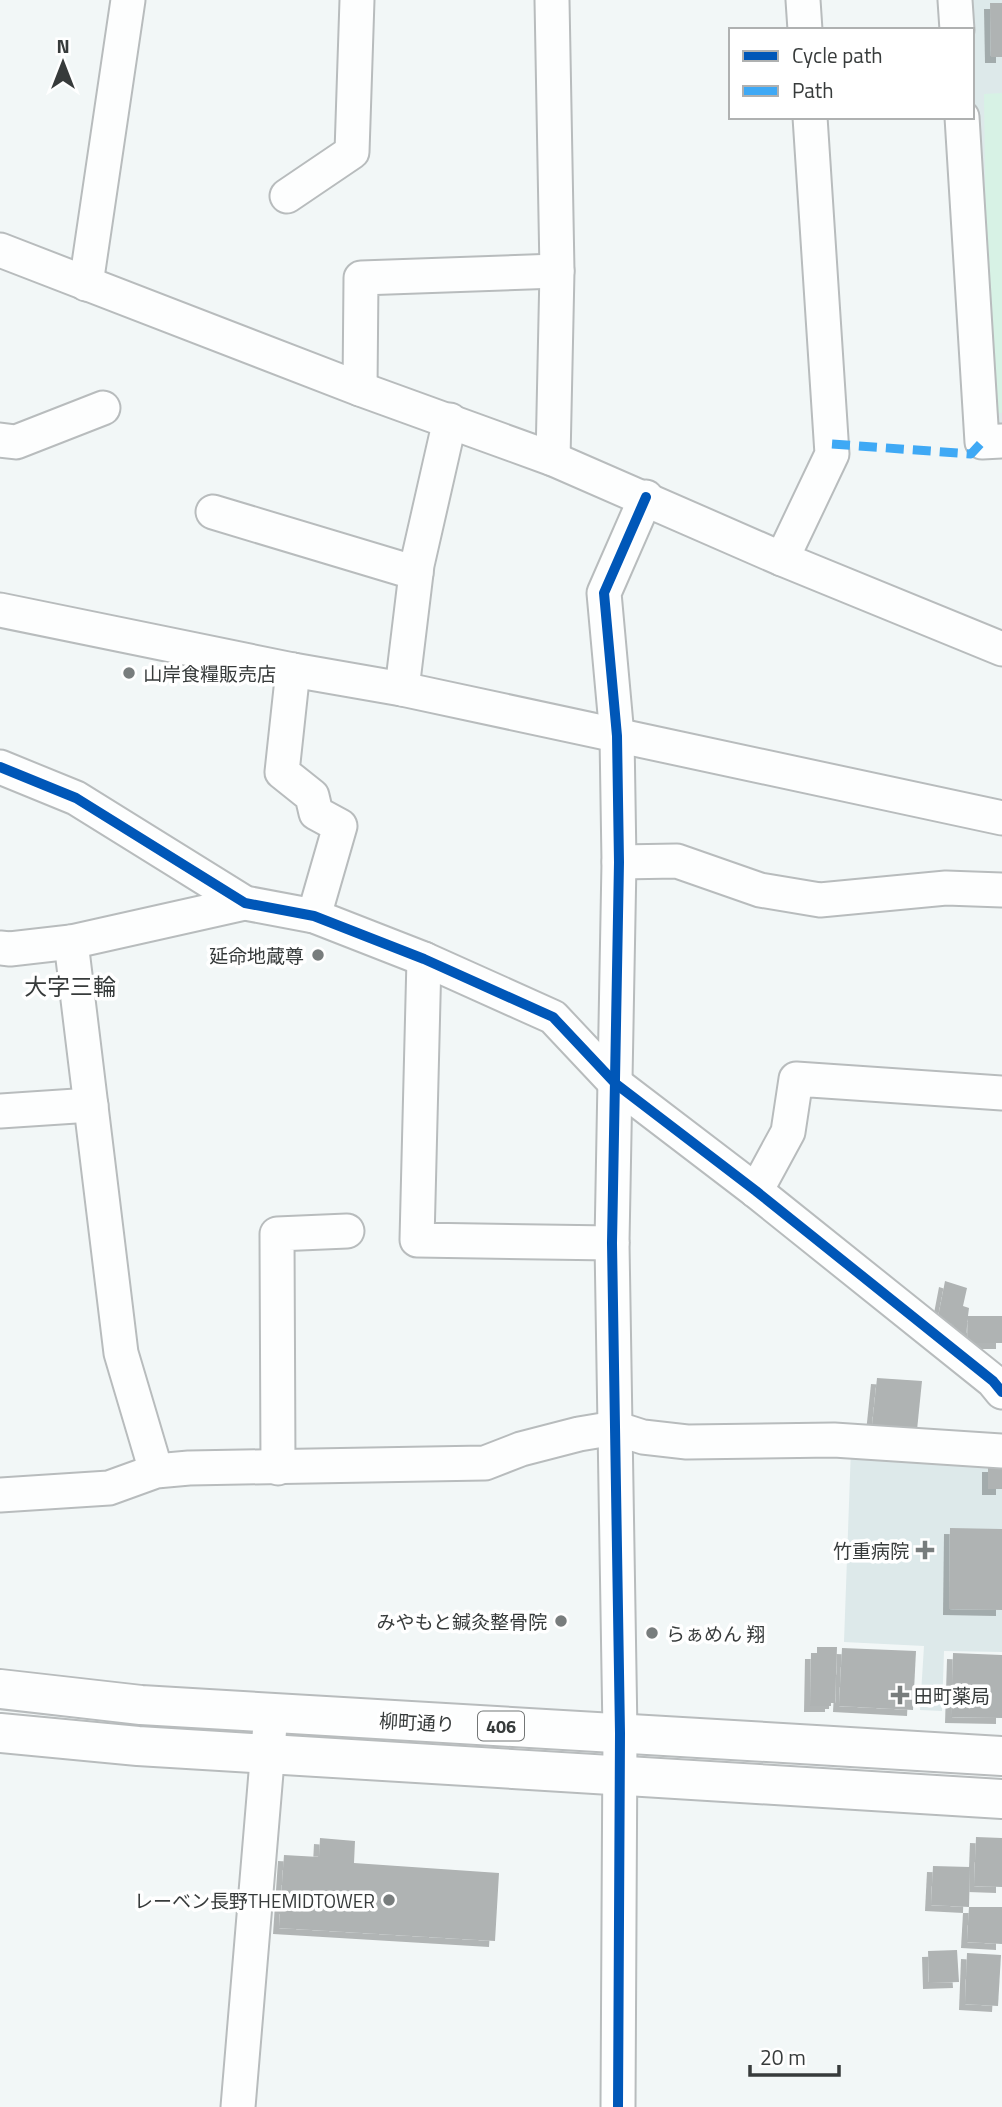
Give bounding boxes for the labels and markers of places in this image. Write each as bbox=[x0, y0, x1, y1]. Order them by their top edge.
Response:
place label: 山岸食糧販売店 bbox=[143, 659, 276, 688]
marker: 山岸食糧販売店 bbox=[121, 665, 137, 681]
place label: 延命地蔵尊 bbox=[209, 941, 304, 970]
marker: 延命地蔵尊 bbox=[310, 947, 326, 963]
place label: 竹重病院 bbox=[833, 1536, 909, 1565]
marker: 竹重病院 bbox=[915, 1540, 935, 1560]
place label: みやもと鍼灸整骨院 bbox=[376, 1607, 547, 1636]
marker: みやもと鍼灸整骨院 bbox=[553, 1613, 569, 1629]
place label: らぁめん 翔 bbox=[666, 1619, 765, 1648]
marker: らぁめん 翔 bbox=[644, 1625, 660, 1641]
place label: 田町薬局 bbox=[914, 1681, 990, 1710]
marker: 田町薬局 bbox=[892, 1687, 908, 1703]
place label: レーベン長野THEMIDTOWER bbox=[134, 1886, 375, 1915]
marker: レーベン長野THEMIDTOWER bbox=[381, 1892, 397, 1908]

